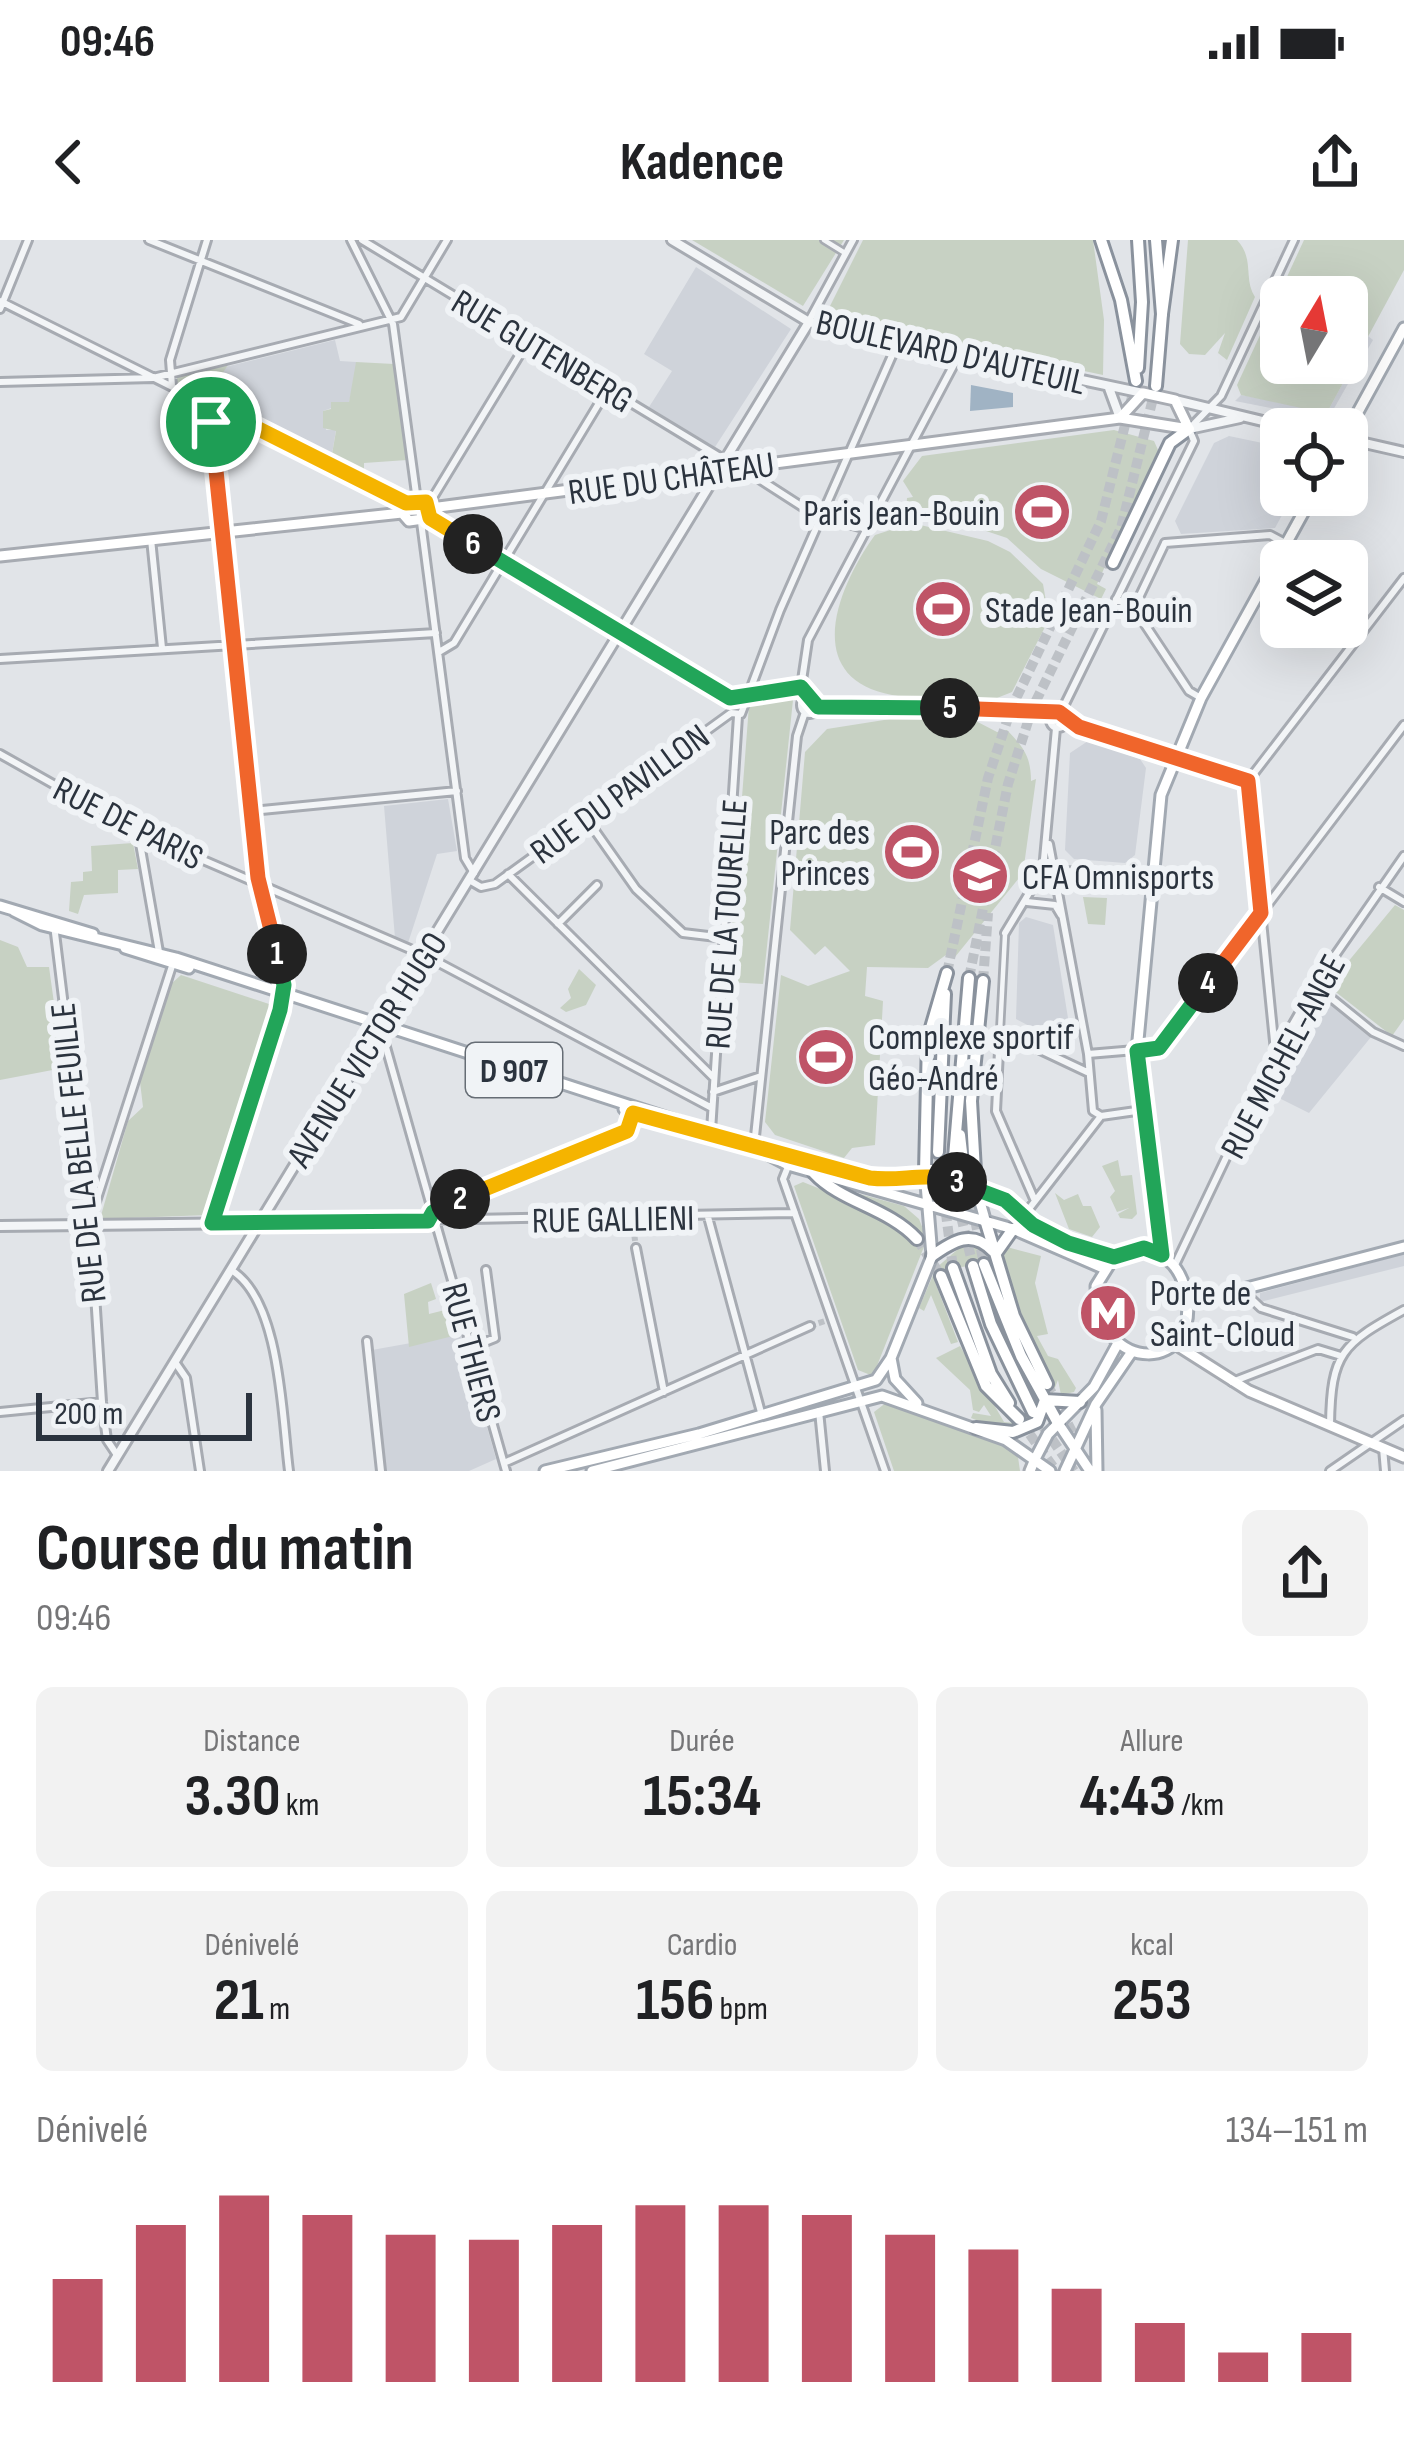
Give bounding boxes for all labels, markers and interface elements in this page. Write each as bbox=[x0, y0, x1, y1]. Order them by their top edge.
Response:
text: 09:46 bbox=[60, 15, 155, 70]
icon: back bbox=[36, 129, 102, 195]
icon: share bbox=[1302, 129, 1368, 195]
text: Kadence bbox=[620, 130, 784, 195]
north arrow bbox=[1260, 276, 1368, 384]
map controls bbox=[1260, 276, 1368, 648]
street label: RUE GUTENBERG bbox=[443, 281, 640, 423]
street label: BOULEVARD D'AUTEUIL bbox=[812, 302, 1089, 405]
pin bbox=[160, 371, 262, 473]
icon: arrive bbox=[178, 389, 244, 455]
button: locate bbox=[1260, 408, 1368, 516]
street label: RUE DU CHÂTEAU bbox=[565, 444, 777, 515]
sports icon: Paris Jean-Bouin bbox=[1011, 481, 1073, 543]
place label: Paris Jean-Bouin bbox=[803, 493, 1000, 536]
pin: 6 bbox=[443, 514, 503, 574]
text: 6 bbox=[465, 524, 481, 564]
button: layers bbox=[1260, 540, 1368, 648]
sports icon: Stade Jean-Bouin bbox=[912, 578, 974, 640]
place label: Stade Jean-Bouin bbox=[985, 590, 1193, 633]
pin: 5 bbox=[920, 678, 980, 738]
text: 5 bbox=[943, 688, 957, 728]
street label: RUE DU PAVILLON bbox=[523, 716, 718, 874]
street label: RUE DE PARIS bbox=[46, 768, 210, 880]
street label: RUE DE LA TOURELLE bbox=[697, 798, 758, 1051]
place label: Parc des Princes bbox=[769, 812, 870, 896]
sports icon: Parc des Princes bbox=[881, 821, 943, 883]
school or university icon: CFA Omnisports bbox=[949, 845, 1011, 907]
place label: CFA Omnisports bbox=[1022, 857, 1214, 900]
pin: 1 bbox=[247, 924, 307, 984]
street label: AVENUE VICTOR HUGO bbox=[278, 925, 458, 1177]
text: 1 bbox=[271, 934, 283, 974]
street label: RUE MICHEL-ANGE bbox=[1212, 948, 1356, 1166]
pin: 4 bbox=[1178, 953, 1238, 1013]
text: 4 bbox=[1200, 963, 1216, 1003]
street label: RUE DE LA BELLE FEUILLE bbox=[42, 1001, 117, 1305]
place label: Complexe sportif Géo-André bbox=[868, 1017, 1074, 1101]
sports icon: Complexe sportif Géo-André bbox=[795, 1026, 857, 1088]
road number: D 907 bbox=[466, 1043, 562, 1097]
pin: 3 bbox=[927, 1152, 987, 1212]
text: 3 bbox=[950, 1162, 964, 1202]
pin: 2 bbox=[430, 1169, 490, 1229]
text: 2 bbox=[453, 1179, 467, 1219]
street label: RUE GALLIENI bbox=[531, 1198, 695, 1243]
place label: Porte de Saint-Cloud bbox=[1150, 1273, 1295, 1357]
street label: RUE THIERS bbox=[431, 1279, 510, 1427]
metro station icon: Porte de Saint-Cloud bbox=[1077, 1282, 1139, 1344]
scale bar bbox=[36, 1387, 252, 1440]
text: 200 m bbox=[54, 1394, 123, 1434]
text: Course du matin bbox=[36, 1510, 414, 1589]
button: share bbox=[1242, 1510, 1368, 1636]
text: 09:46 bbox=[36, 1595, 111, 1642]
text: Distance bbox=[203, 1721, 301, 1761]
text: Durée bbox=[669, 1721, 735, 1761]
text: Allure bbox=[1121, 1721, 1183, 1761]
text: 3.30 bbox=[184, 1761, 280, 1833]
text: 15:34 bbox=[643, 1761, 761, 1833]
text: 4:43 bbox=[1080, 1761, 1176, 1833]
text: km bbox=[280, 1785, 320, 1825]
text: /km bbox=[1176, 1785, 1224, 1825]
text: Dénivelé bbox=[205, 1925, 299, 1965]
text: Cardio bbox=[667, 1925, 737, 1965]
text: kcal bbox=[1130, 1925, 1174, 1965]
text: 21 bbox=[214, 1965, 264, 2037]
text: 156 bbox=[636, 1965, 714, 2037]
text: 253 bbox=[1112, 1965, 1192, 2037]
text: m bbox=[264, 1989, 290, 2029]
text: bpm bbox=[714, 1989, 768, 2029]
text: Dénivelé bbox=[36, 2107, 148, 2154]
text: 134–151 m bbox=[1226, 2107, 1368, 2154]

